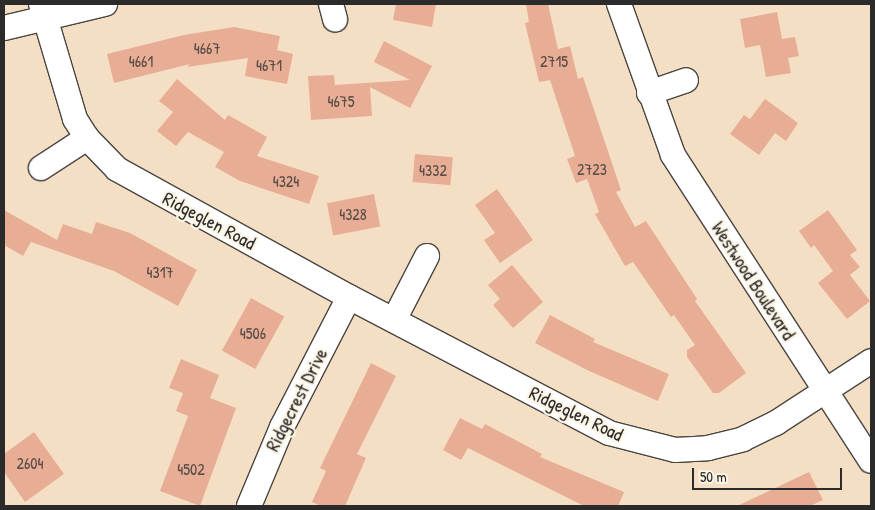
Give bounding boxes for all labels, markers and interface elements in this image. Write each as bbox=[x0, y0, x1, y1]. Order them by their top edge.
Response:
house number: 4667 bbox=[194, 38, 220, 58]
house number: 4661 bbox=[129, 51, 153, 71]
house number: 2715 bbox=[540, 51, 568, 71]
house number: 4671 bbox=[256, 55, 282, 75]
house number: 4675 bbox=[327, 91, 355, 111]
house number: 2723 bbox=[577, 159, 607, 179]
house number: 4332 bbox=[419, 160, 447, 180]
house number: 4324 bbox=[273, 171, 299, 191]
street label: Ridgeglen Road bbox=[159, 187, 259, 255]
house number: 4328 bbox=[339, 204, 367, 224]
street label: Westwood Boulevard bbox=[706, 218, 800, 344]
house number: 4317 bbox=[147, 262, 173, 282]
house number: 4506 bbox=[240, 323, 266, 343]
street label: Ridgecrest Drive bbox=[261, 345, 333, 455]
street label: Ridgeglen Road bbox=[525, 382, 627, 446]
house number: 2604 bbox=[16, 453, 44, 473]
scale bar bbox=[695, 458, 845, 490]
house number: 4502 bbox=[177, 459, 205, 479]
text: 50 m bbox=[700, 466, 727, 487]

